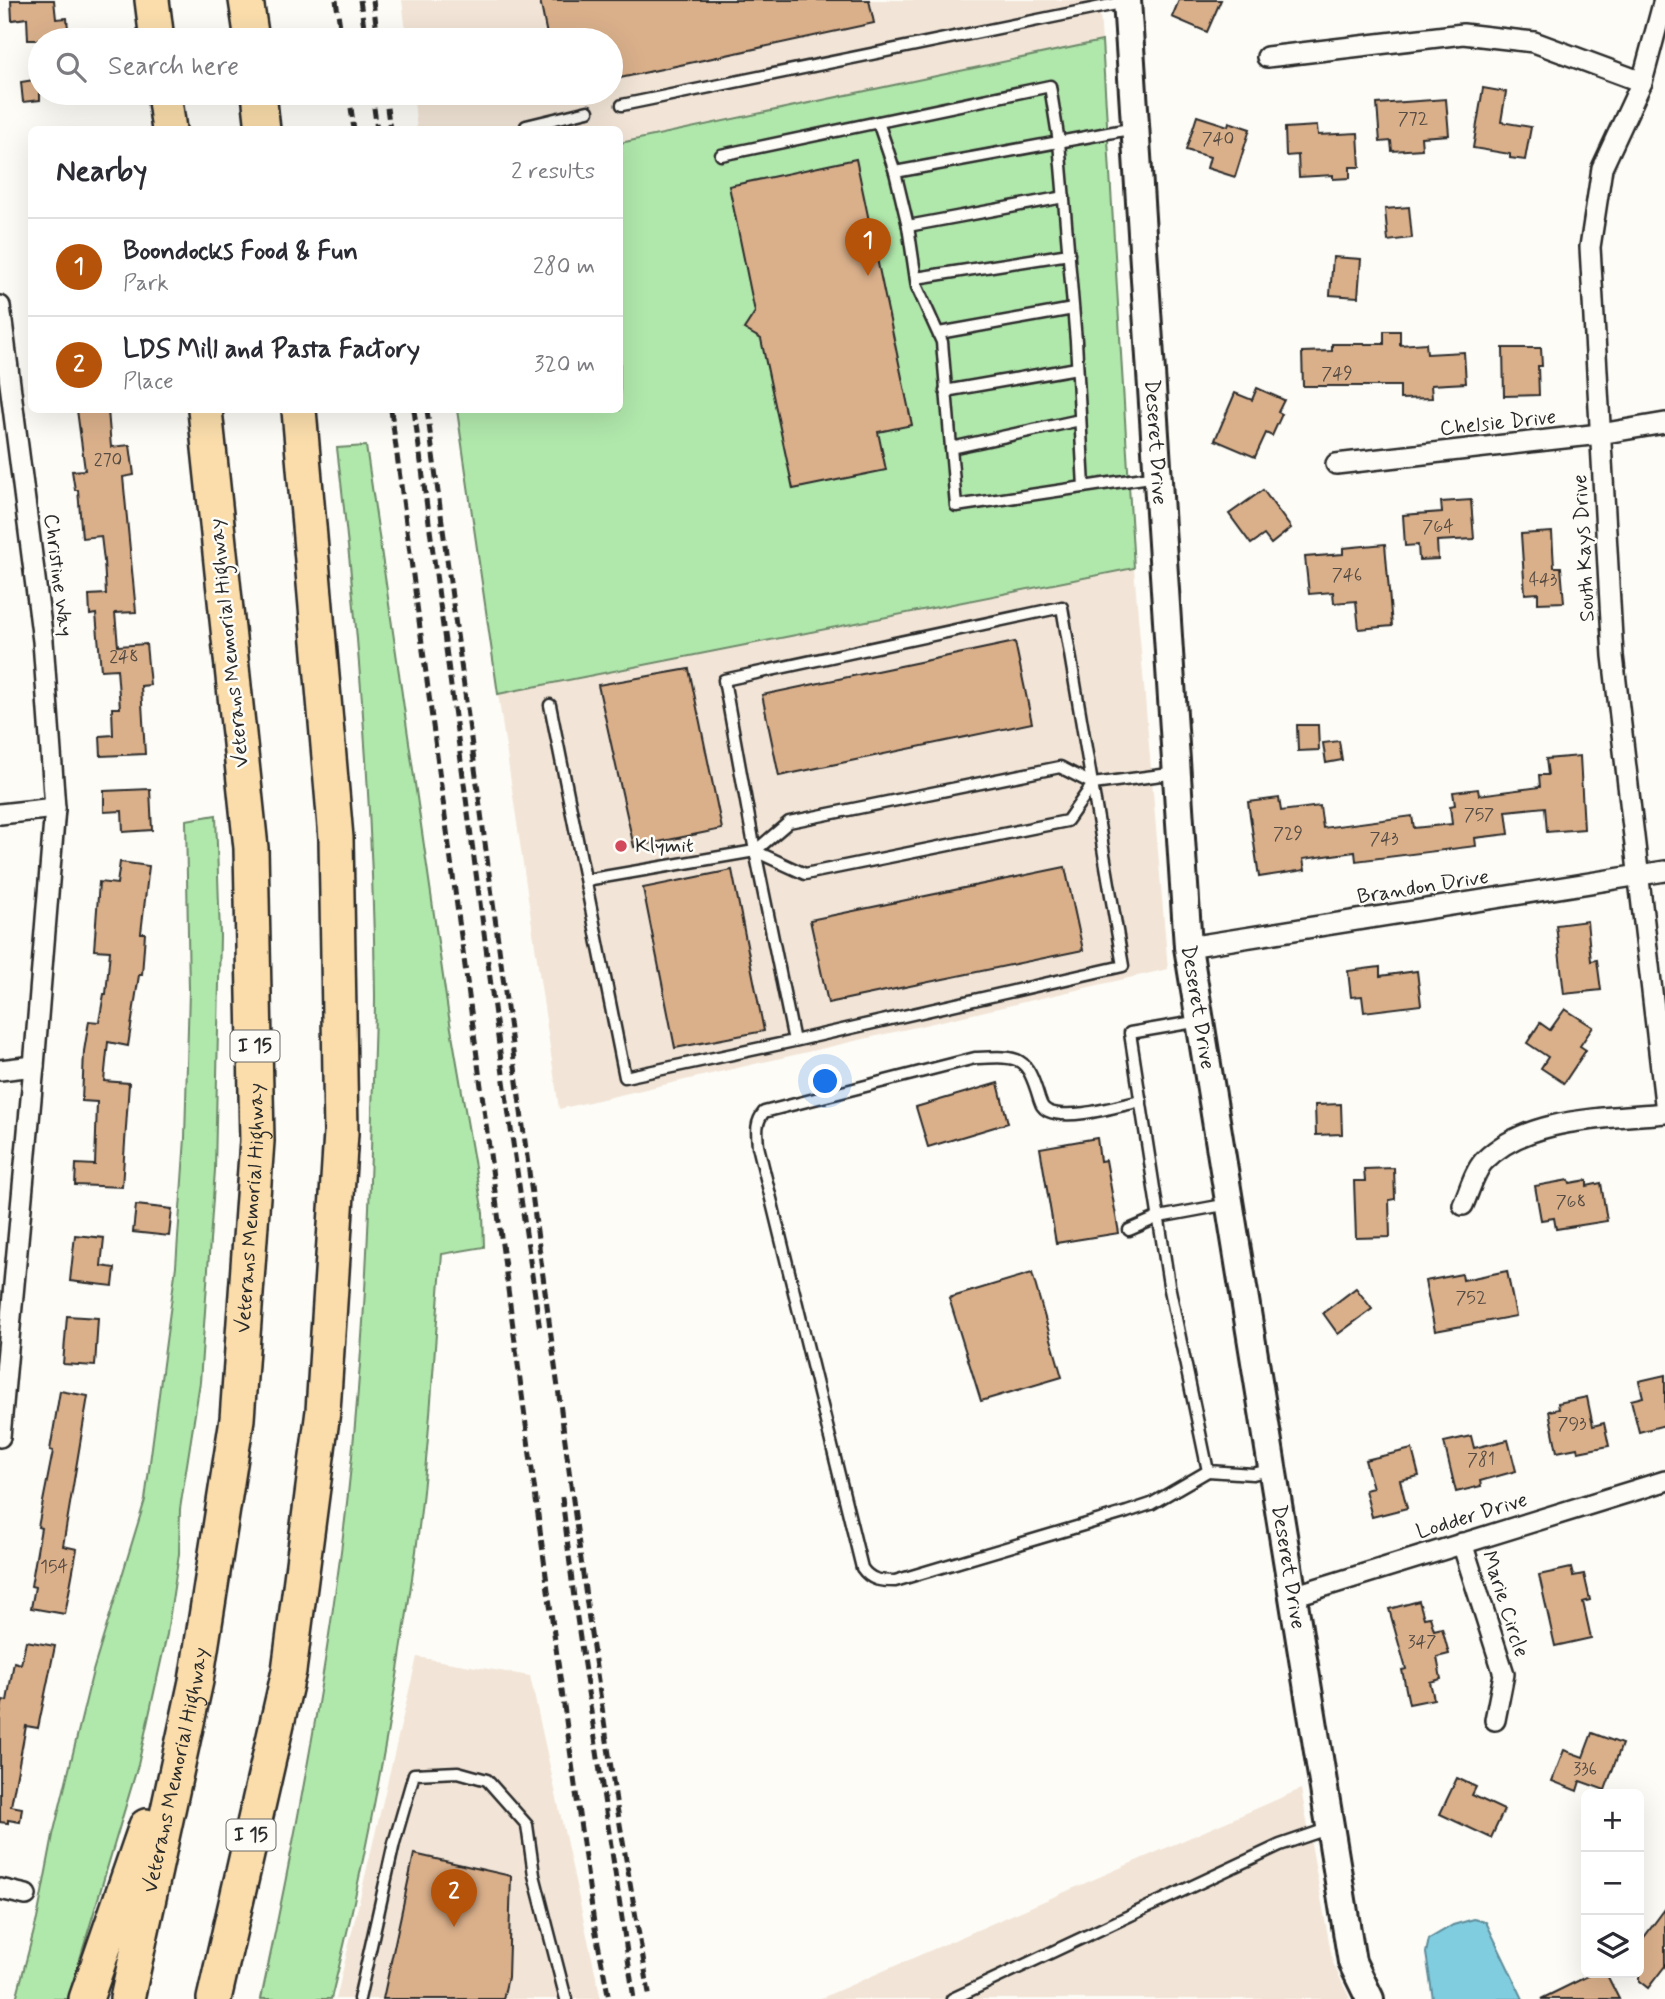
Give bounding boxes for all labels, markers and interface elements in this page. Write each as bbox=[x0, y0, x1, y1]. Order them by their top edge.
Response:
search box bbox=[28, 28, 623, 105]
icon: search bbox=[52, 48, 90, 86]
text: Search here bbox=[108, 50, 239, 84]
house number: 772 bbox=[1398, 107, 1429, 131]
house number: 740 bbox=[1202, 127, 1234, 151]
text: Nearby bbox=[56, 152, 147, 191]
text: 2 results bbox=[511, 157, 595, 187]
pin: 1 bbox=[845, 218, 891, 276]
text: Boondocks Food & Fun bbox=[123, 235, 358, 269]
text: 1 bbox=[74, 252, 84, 282]
text: 280 m bbox=[533, 252, 595, 282]
text: Park bbox=[123, 269, 169, 299]
text: LDS Mill and Pasta Factory bbox=[123, 333, 420, 367]
text: 2 bbox=[73, 350, 85, 380]
text: 320 m bbox=[534, 350, 595, 380]
house number: 749 bbox=[1321, 362, 1353, 386]
text: Place bbox=[123, 367, 174, 397]
street label: Deseret Drive bbox=[1137, 378, 1173, 506]
street label: Chelsie Drive bbox=[1438, 403, 1558, 443]
house number: 270 bbox=[94, 448, 122, 472]
street label: South Kays Drive bbox=[1566, 474, 1602, 622]
street label: Christine Way bbox=[37, 512, 79, 638]
house number: 764 bbox=[1422, 515, 1454, 539]
street label: Veterans Memorial Highway bbox=[202, 517, 258, 769]
house number: 746 bbox=[1332, 563, 1362, 587]
house number: 443 bbox=[1529, 568, 1557, 592]
house number: 248 bbox=[109, 645, 139, 669]
house number: 757 bbox=[1464, 803, 1494, 827]
house number: 729 bbox=[1273, 822, 1303, 846]
house number: 743 bbox=[1369, 827, 1399, 851]
place label: Klymit bbox=[635, 832, 694, 860]
marker: Klymit bbox=[613, 838, 629, 854]
street label: Brandon Drive bbox=[1355, 863, 1491, 911]
street label: Deseret Drive bbox=[1174, 943, 1222, 1072]
road number: I 15 bbox=[230, 1030, 280, 1062]
your location bbox=[808, 1064, 842, 1098]
street label: Veterans Memorial Highway bbox=[229, 1083, 273, 1334]
house number: 768 bbox=[1556, 1190, 1586, 1214]
house number: 752 bbox=[1455, 1286, 1487, 1310]
house number: 793 bbox=[1558, 1412, 1587, 1436]
house number: 781 bbox=[1467, 1448, 1495, 1472]
street label: Lodder Drive bbox=[1413, 1486, 1531, 1546]
street label: Deseret Drive bbox=[1264, 1503, 1312, 1631]
street label: Marie Circle bbox=[1475, 1547, 1535, 1661]
house number: 154 bbox=[40, 1555, 69, 1579]
house number: 347 bbox=[1407, 1630, 1437, 1654]
street label: Veterans Memorial Highway bbox=[136, 1645, 215, 1896]
house number: 336 bbox=[1573, 1757, 1597, 1781]
map controls bbox=[1581, 1789, 1644, 1978]
button: + bbox=[1581, 1789, 1644, 1852]
road number: I 15 bbox=[226, 1820, 276, 1851]
button: − bbox=[1581, 1852, 1644, 1915]
pin: 2 bbox=[431, 1869, 477, 1927]
button: layers bbox=[1581, 1915, 1644, 1978]

